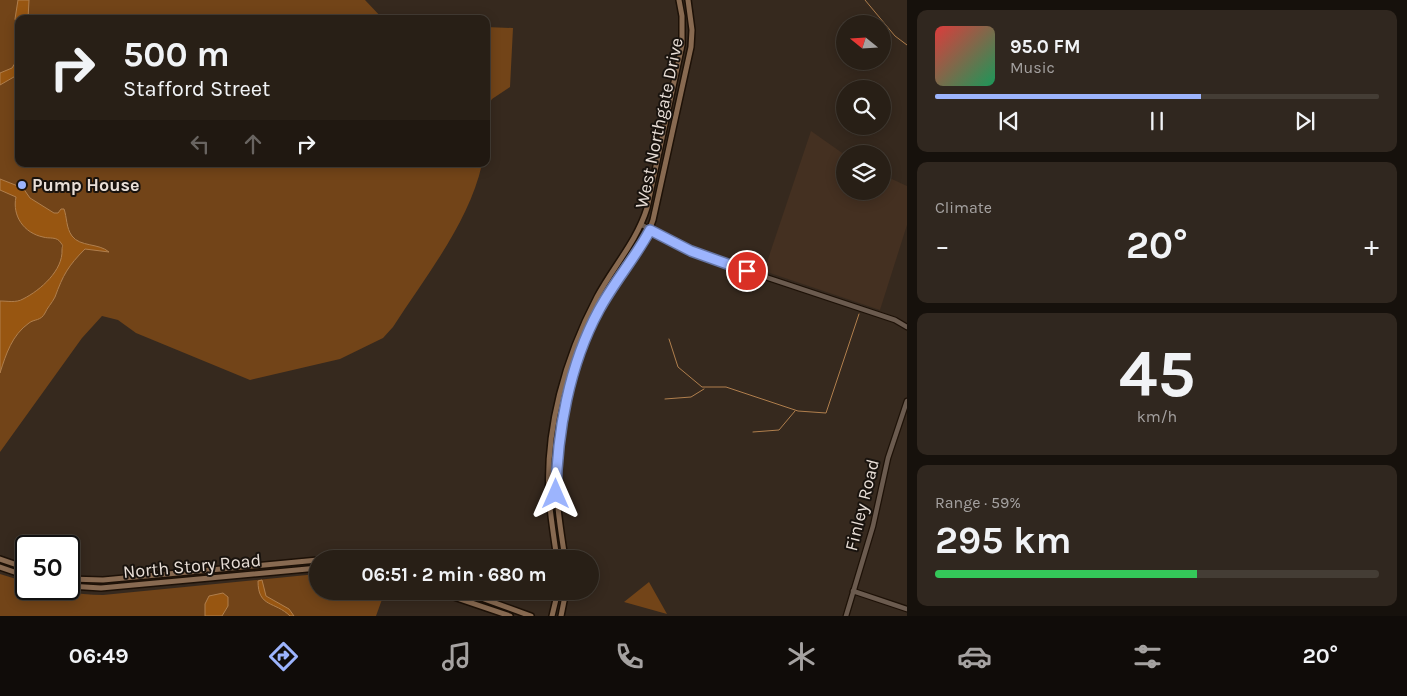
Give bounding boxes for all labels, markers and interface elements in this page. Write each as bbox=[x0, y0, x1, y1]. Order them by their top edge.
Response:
north arrow bbox=[836, 15, 891, 70]
map controls bbox=[836, 15, 891, 200]
text: 500 m bbox=[123, 34, 230, 75]
icon: right bbox=[40, 35, 105, 100]
street label: West Northgate Drive bbox=[630, 36, 688, 210]
text: 95.0 FM bbox=[1010, 36, 1081, 58]
text: Music bbox=[1010, 58, 1055, 77]
text: Stafford Street bbox=[123, 76, 270, 102]
button: search bbox=[836, 80, 891, 135]
icon: previous bbox=[995, 107, 1023, 135]
icon: pause bbox=[1143, 107, 1171, 135]
icon: next bbox=[1291, 107, 1319, 135]
icon: left bbox=[186, 130, 214, 158]
icon: ahead bbox=[239, 130, 267, 158]
icon: right bbox=[292, 130, 320, 158]
button: layers bbox=[836, 145, 891, 200]
place label: Pump House bbox=[32, 174, 140, 196]
marker: Pump House bbox=[16, 179, 28, 191]
text: Climate bbox=[935, 198, 992, 217]
text: 20° bbox=[1126, 223, 1188, 268]
text: − bbox=[935, 229, 950, 262]
text: + bbox=[1364, 229, 1379, 262]
pin bbox=[726, 250, 768, 292]
icon: arrive bbox=[733, 257, 761, 285]
text: 45 bbox=[1119, 336, 1195, 412]
text: km/h bbox=[1137, 407, 1177, 426]
street label: Finley Road bbox=[840, 457, 884, 553]
position arrow bbox=[529, 467, 581, 519]
text: Range · 59% bbox=[935, 493, 1021, 512]
text: 295 km bbox=[935, 518, 1071, 563]
speed limit sign: 50 bbox=[15, 535, 80, 600]
street label: North Story Road bbox=[122, 549, 262, 583]
text: 06:51 · 2 min · 680 m bbox=[362, 564, 546, 586]
icon: directions bbox=[266, 639, 301, 674]
icon: music bbox=[439, 639, 474, 674]
icon: phone bbox=[612, 639, 647, 674]
icon: climate bbox=[784, 639, 819, 674]
icon: car bbox=[957, 639, 992, 674]
icon: filters bbox=[1130, 639, 1165, 674]
text: 06:49 bbox=[69, 643, 129, 669]
text: 20° bbox=[1302, 643, 1338, 669]

